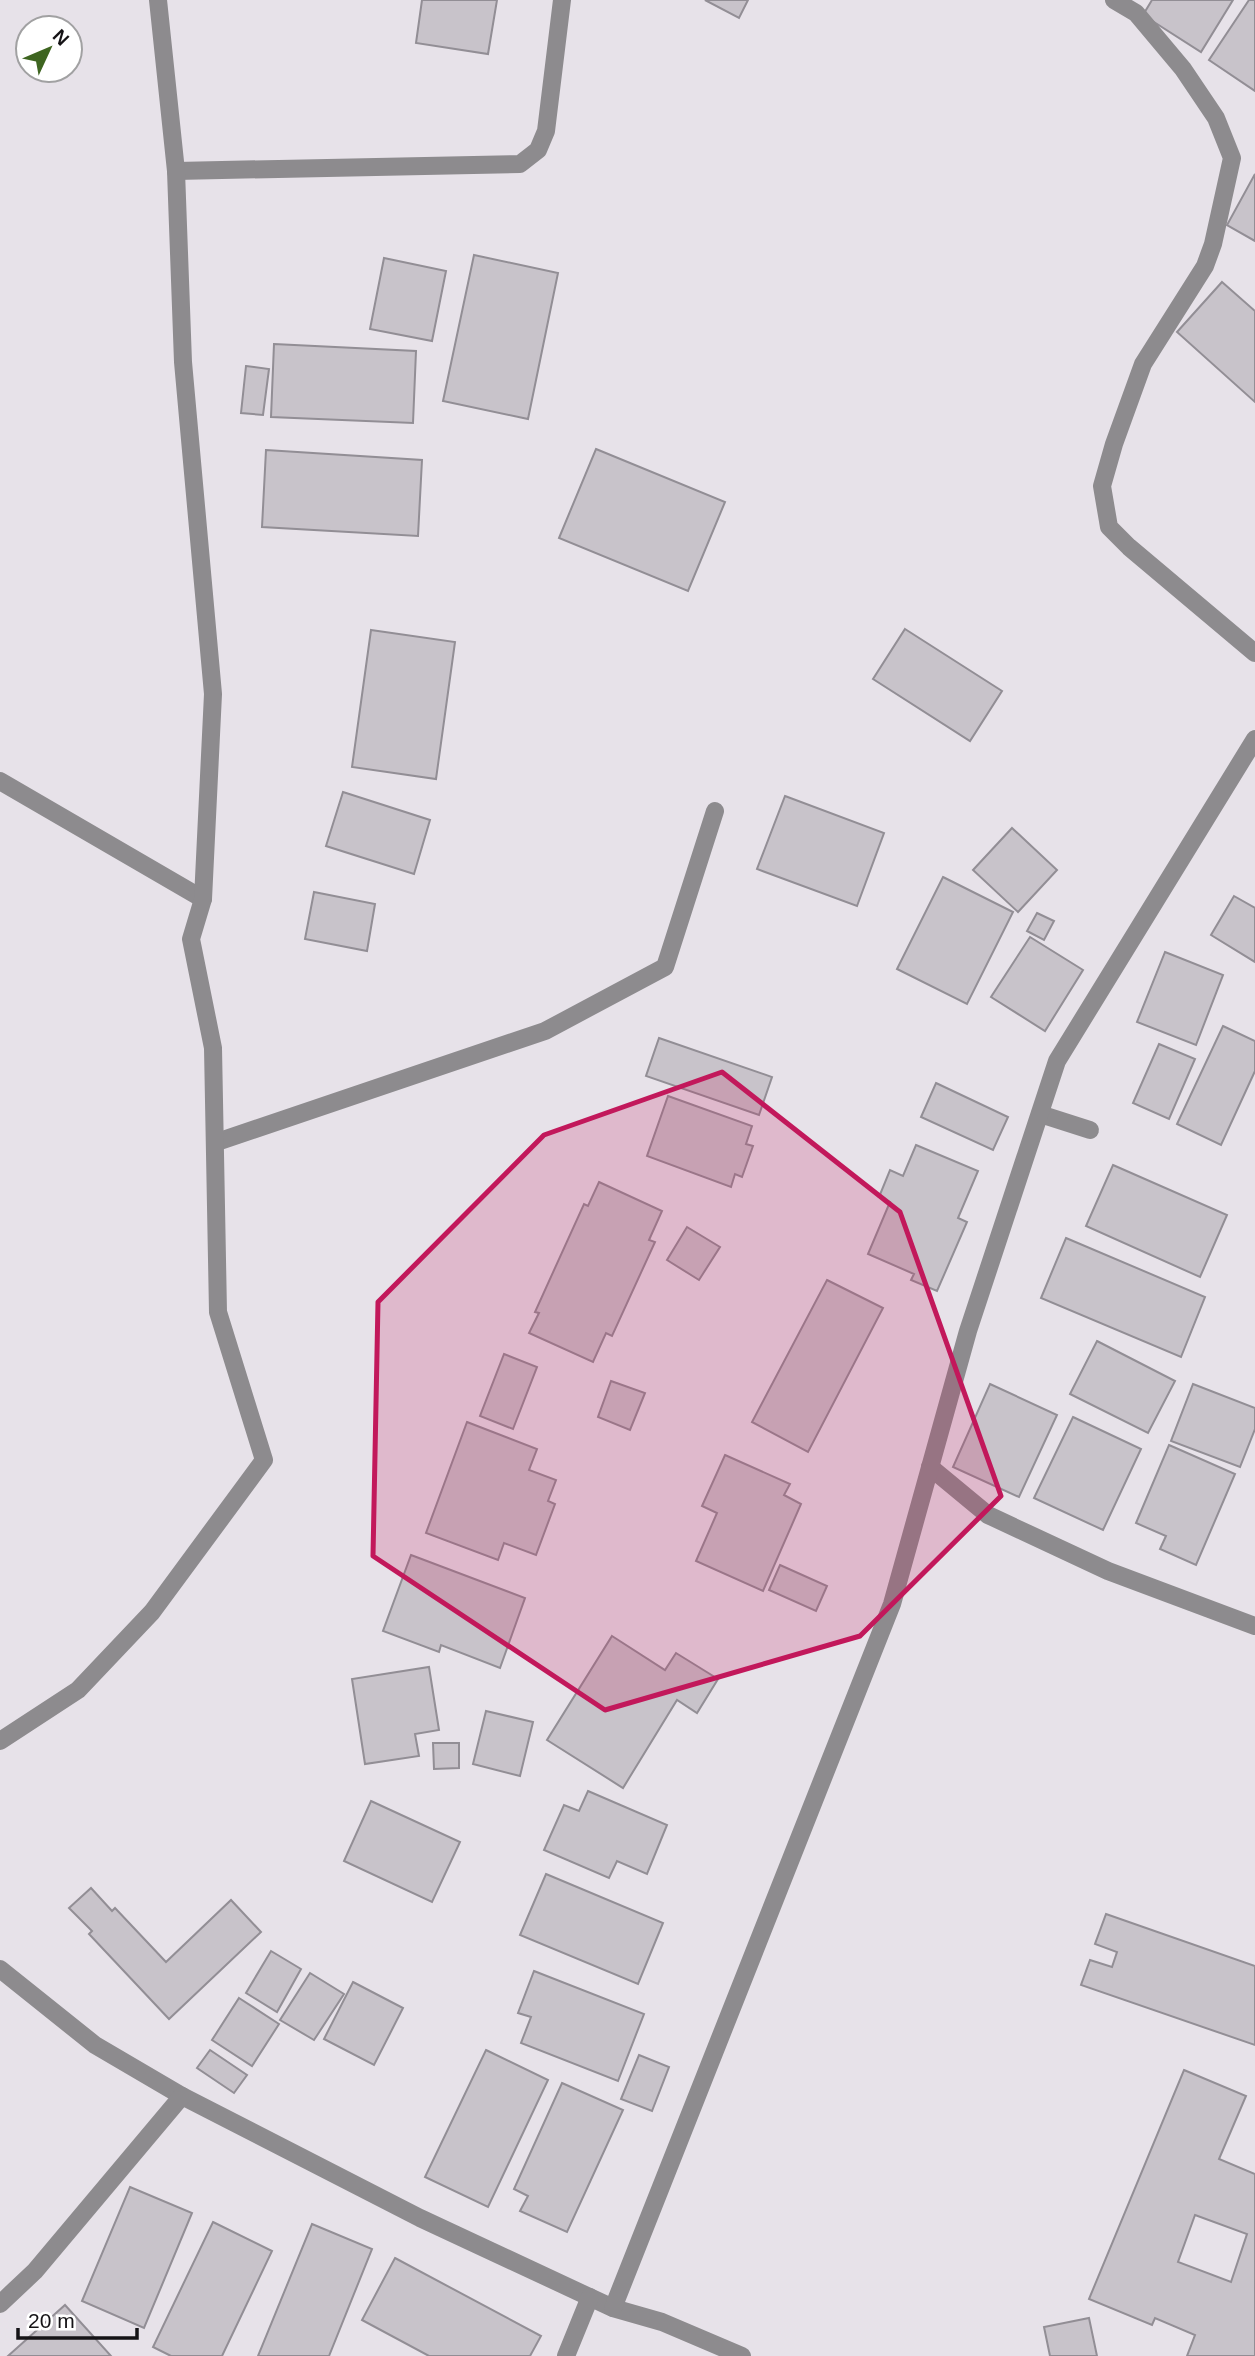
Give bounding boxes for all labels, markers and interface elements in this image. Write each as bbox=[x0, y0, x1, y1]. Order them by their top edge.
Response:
north arrow bbox=[14, 14, 84, 84]
text: N bbox=[49, 25, 73, 50]
scale bar bbox=[18, 2296, 136, 2340]
text: 20 m bbox=[28, 2309, 75, 2332]

